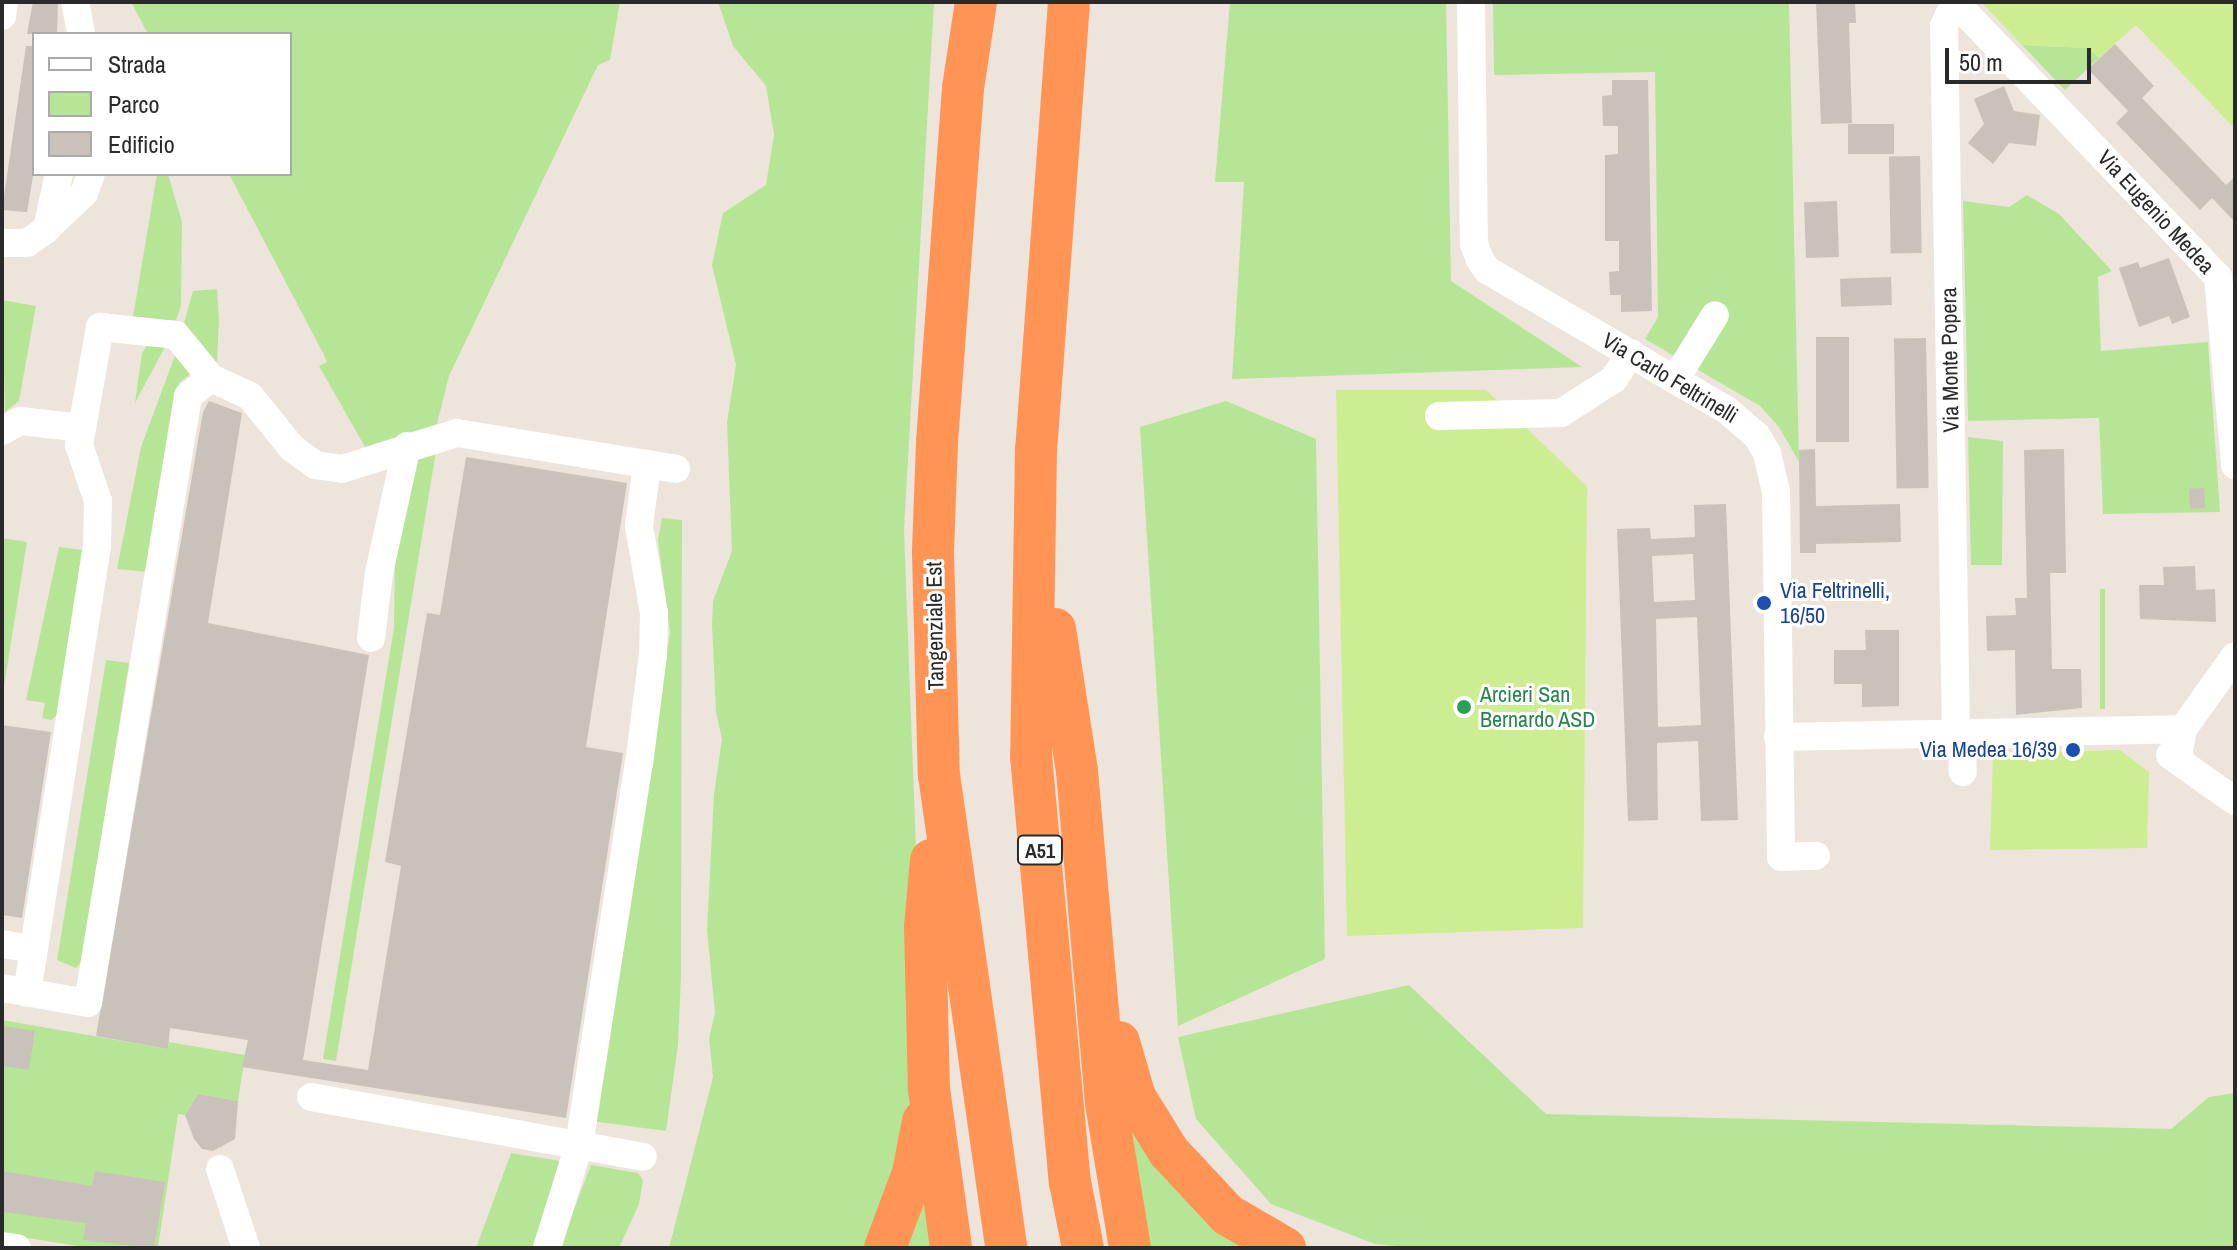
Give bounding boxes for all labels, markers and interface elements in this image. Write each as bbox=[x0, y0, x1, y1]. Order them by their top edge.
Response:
legend bbox=[32, 32, 292, 176]
scale bar bbox=[1949, 32, 2095, 82]
text: 50 m bbox=[1959, 46, 2003, 78]
text: Strada bbox=[108, 48, 166, 80]
text: Parco bbox=[108, 88, 159, 120]
text: Edificio bbox=[108, 128, 175, 160]
street label: Via Eugenio Medea bbox=[2092, 145, 2220, 279]
street label: Via Monte Popera bbox=[1936, 287, 1964, 433]
street label: Via Carlo Feltrinelli bbox=[1598, 327, 1742, 429]
street label: Tangenziale Est bbox=[921, 561, 949, 691]
place label: Via Feltrinelli, 16/50 bbox=[1780, 577, 1890, 628]
marker: Via Feltrinelli, 16/50 bbox=[1755, 594, 1773, 612]
place label: Arcieri San Bernardo ASD bbox=[1480, 681, 1596, 732]
marker: Arcieri San Bernardo ASD bbox=[1455, 698, 1473, 716]
place label: Via Medea 16/39 bbox=[1920, 737, 2057, 763]
marker: Via Medea 16/39 bbox=[2064, 741, 2082, 759]
road number: A51 bbox=[1016, 834, 1064, 866]

